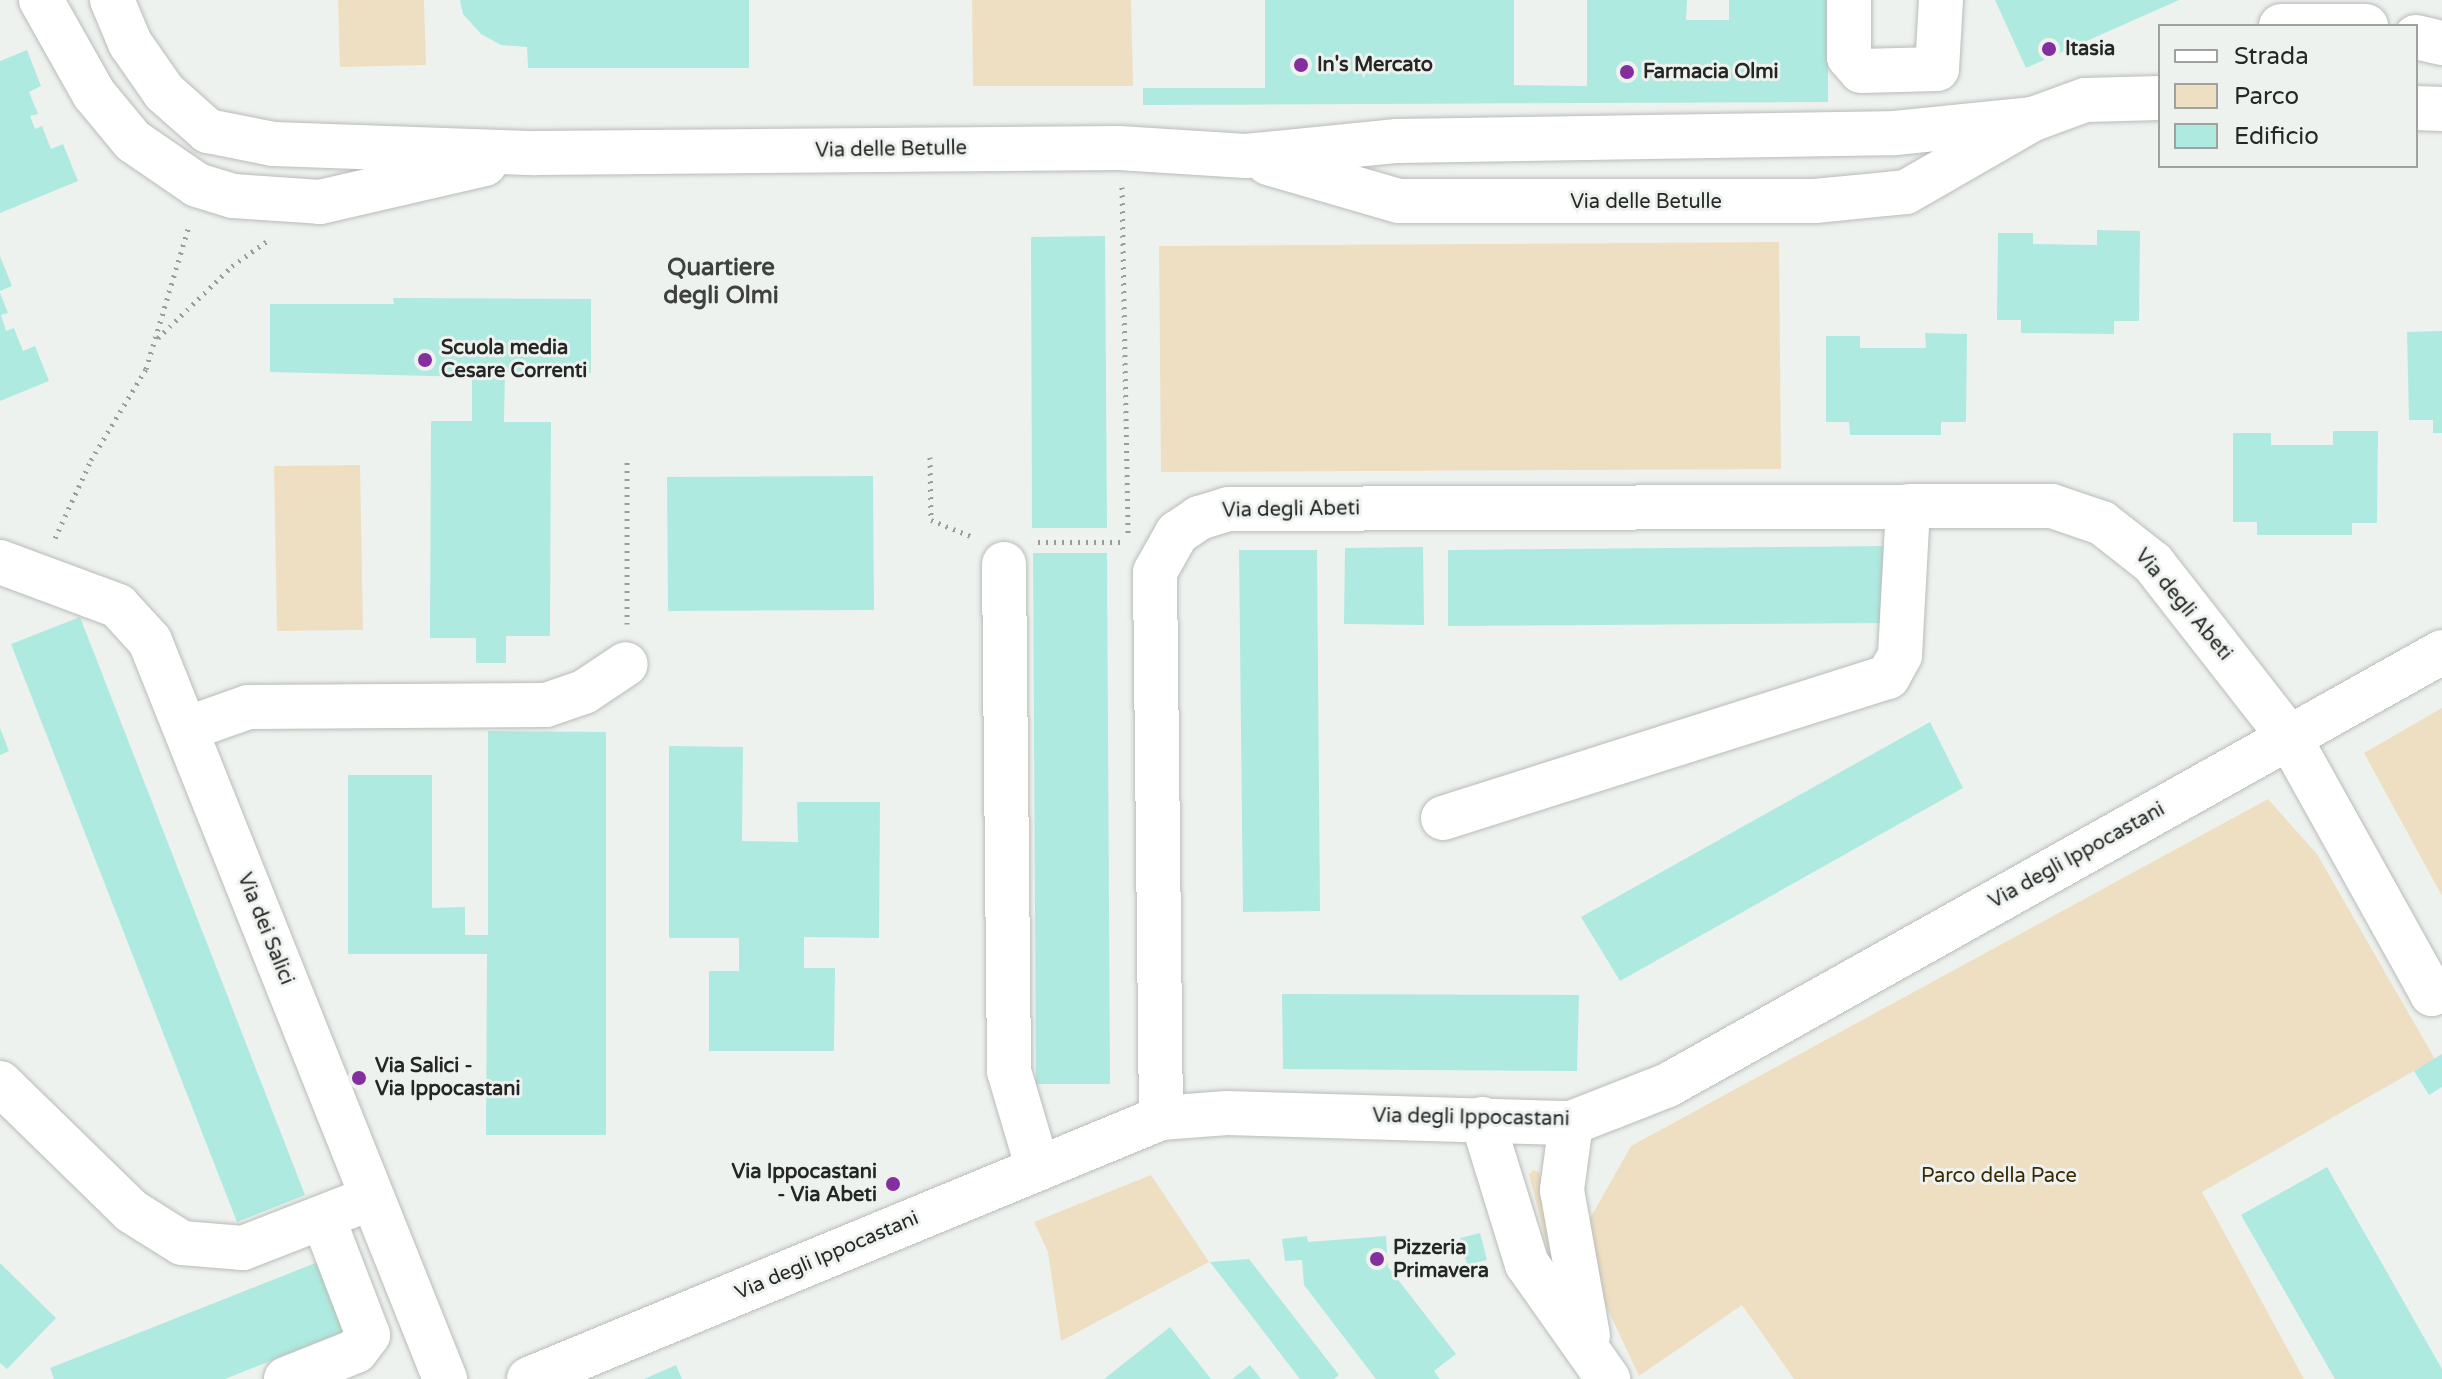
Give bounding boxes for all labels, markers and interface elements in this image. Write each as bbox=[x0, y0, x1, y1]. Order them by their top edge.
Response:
legend bbox=[2158, 24, 2418, 168]
place label: Itasia bbox=[2065, 37, 2115, 61]
marker: Itasia bbox=[2040, 40, 2058, 58]
text: Strada bbox=[2234, 42, 2309, 71]
place label: In's Mercato bbox=[1317, 53, 1433, 77]
marker: In's Mercato bbox=[1292, 56, 1310, 74]
place label: Farmacia Olmi bbox=[1643, 60, 1779, 84]
marker: Farmacia Olmi bbox=[1618, 63, 1636, 81]
text: Parco bbox=[2234, 82, 2299, 111]
text: Edificio bbox=[2234, 122, 2319, 151]
street label: Via delle Betulle bbox=[815, 137, 967, 163]
street label: Via delle Betulle bbox=[1570, 190, 1722, 214]
district label: Quartiere degli Olmi bbox=[663, 254, 779, 310]
place label: Scuola media Cesare Correnti bbox=[441, 336, 587, 383]
marker: Scuola media Cesare Correnti bbox=[416, 351, 434, 369]
street label: Via degli Abeti bbox=[1222, 497, 1360, 523]
street label: Via degli Abeti bbox=[2129, 544, 2237, 666]
street label: Via degli Ippocastani bbox=[1985, 798, 2169, 914]
street label: Via dei Salici bbox=[232, 870, 298, 988]
place label: Via Salici - Via Ippocastani bbox=[375, 1054, 520, 1101]
marker: Via Salici - Via Ippocastani bbox=[350, 1069, 368, 1087]
street label: Via degli Ippocastani bbox=[1372, 1104, 1570, 1132]
place label: Via Ippocastani - Via Abeti bbox=[732, 1160, 877, 1207]
park label: Parco della Pace bbox=[1921, 1164, 2077, 1188]
marker: Via Ippocastani - Via Abeti bbox=[884, 1175, 902, 1193]
street label: Via degli Ippocastani bbox=[732, 1206, 922, 1306]
place label: Pizzeria Primavera bbox=[1393, 1236, 1489, 1283]
marker: Pizzeria Primavera bbox=[1368, 1250, 1386, 1268]

